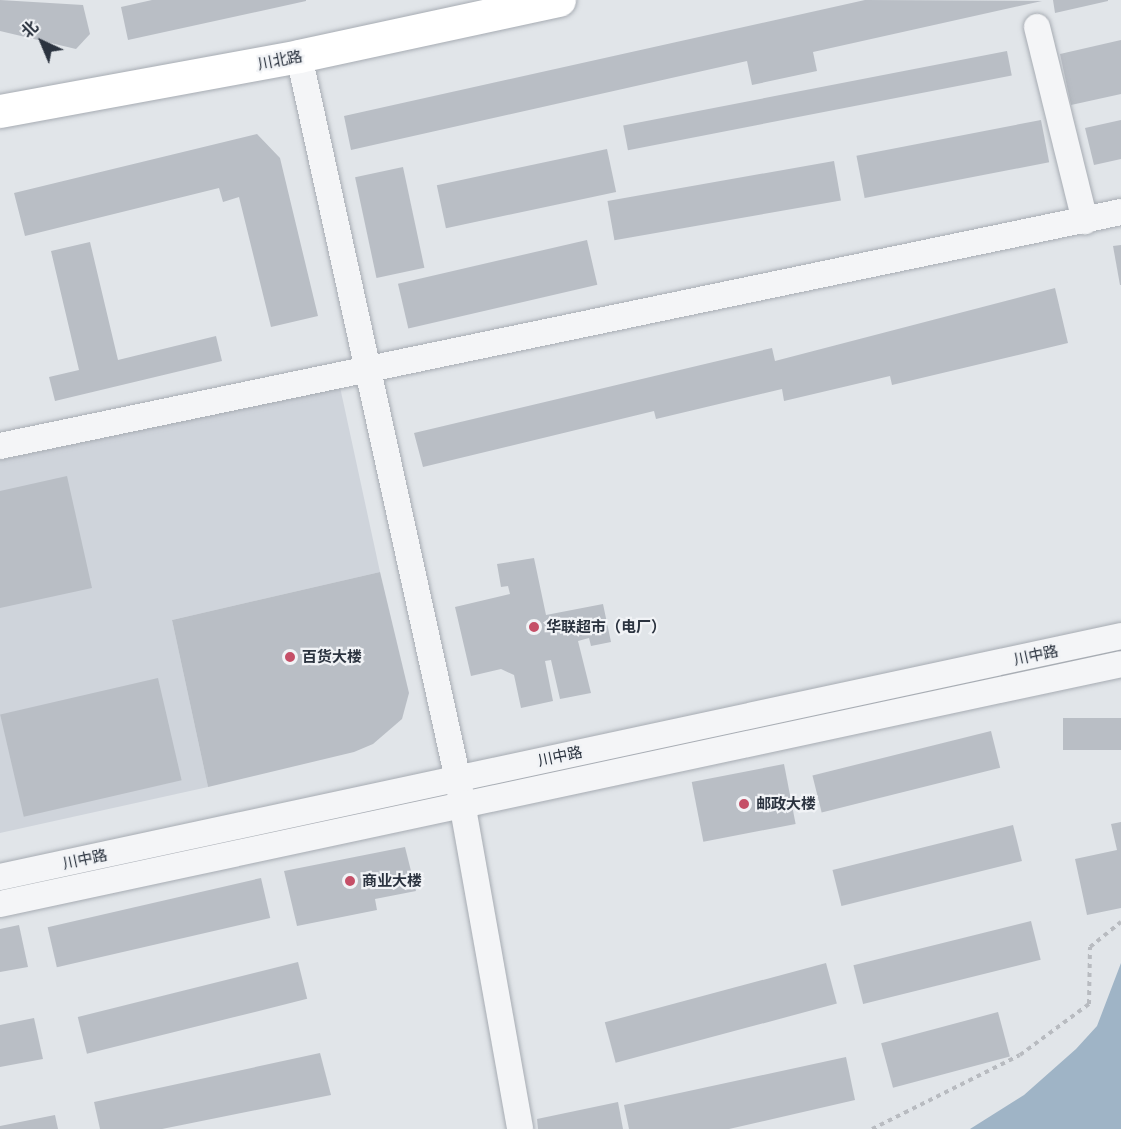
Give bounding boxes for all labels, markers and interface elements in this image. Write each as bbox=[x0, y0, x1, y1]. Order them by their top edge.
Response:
north arrow bbox=[12, 12, 72, 72]
text: 北 bbox=[17, 16, 42, 41]
street label: 川北路 bbox=[256, 47, 304, 73]
place label: 华联超市（电厂） bbox=[546, 618, 666, 636]
marker: 华联超市（电厂） bbox=[527, 620, 541, 634]
street label: 川中路 bbox=[1012, 642, 1060, 668]
place label: 百货大楼 bbox=[302, 648, 362, 666]
marker: 百货大楼 bbox=[283, 650, 297, 664]
street label: 川中路 bbox=[536, 743, 584, 769]
place label: 邮政大楼 bbox=[756, 795, 816, 813]
marker: 邮政大楼 bbox=[737, 797, 751, 811]
street label: 川中路 bbox=[61, 846, 109, 872]
place label: 商业大楼 bbox=[362, 872, 422, 890]
marker: 商业大楼 bbox=[343, 874, 357, 888]

